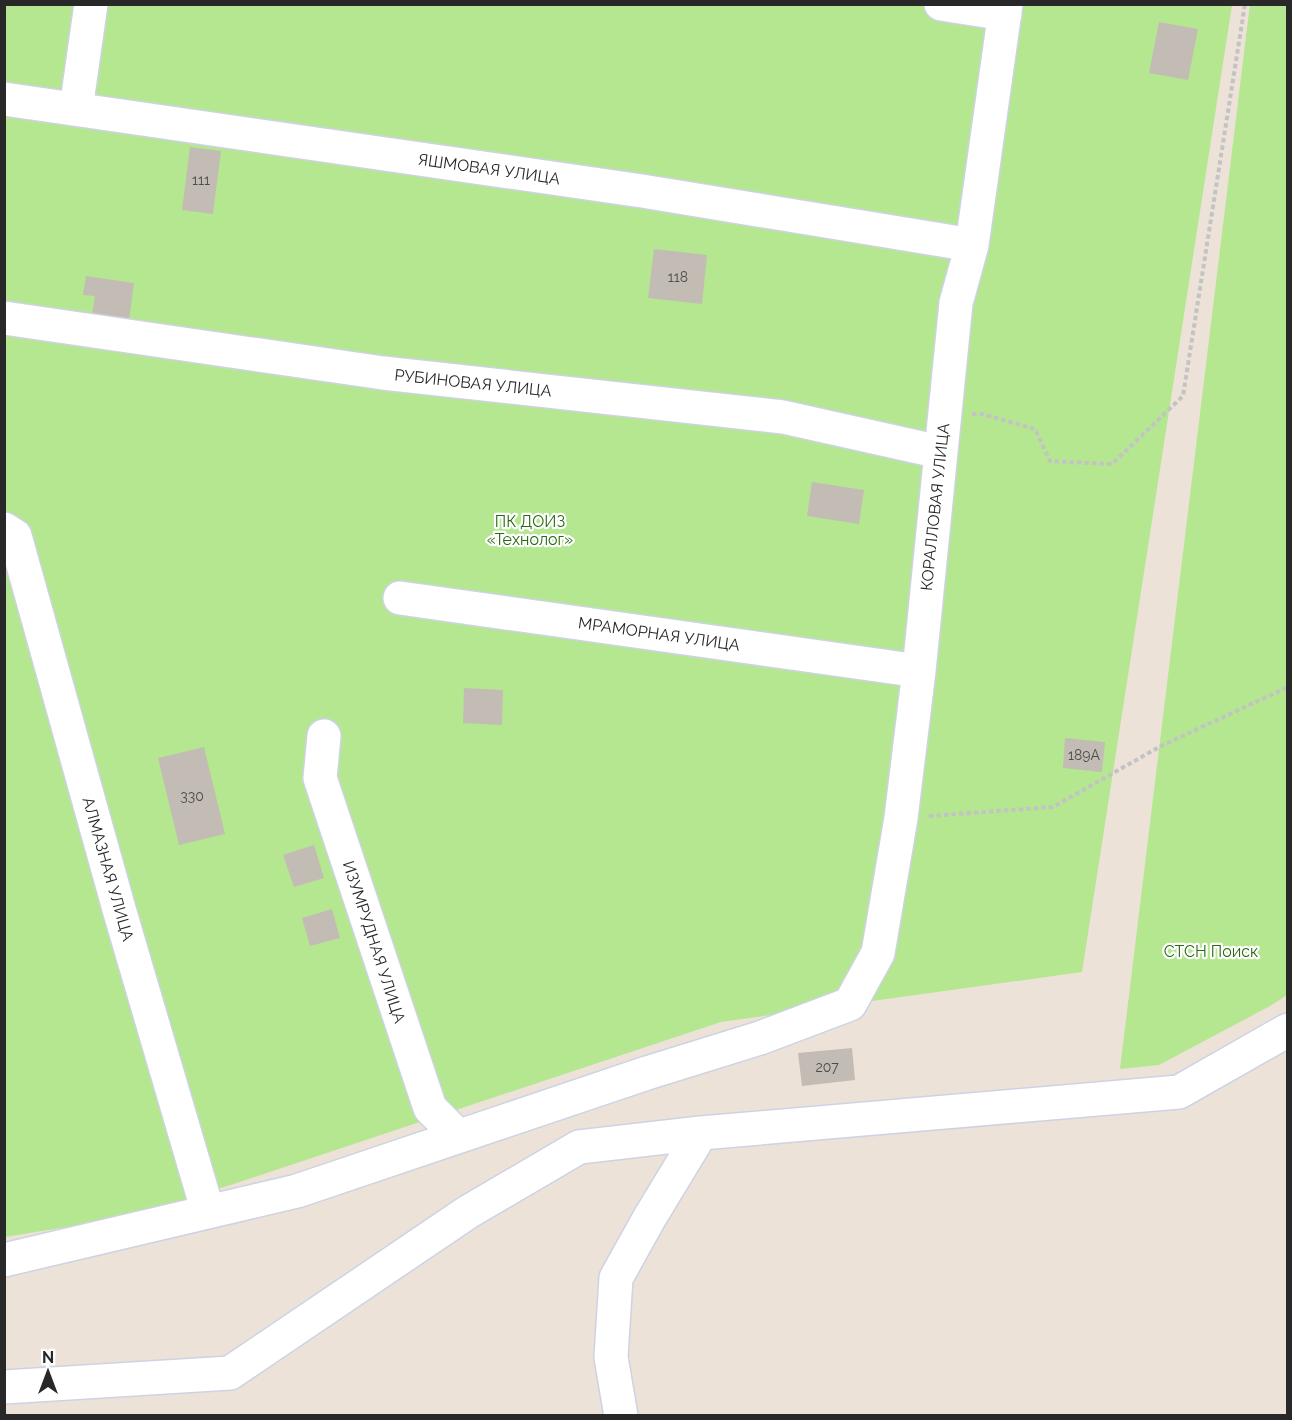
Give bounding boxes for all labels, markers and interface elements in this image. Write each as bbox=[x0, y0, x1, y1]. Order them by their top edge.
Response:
street label: ЯШМОВАЯ УЛИЦА bbox=[417, 150, 561, 188]
house number: 111 bbox=[192, 172, 210, 188]
house number: 118 bbox=[668, 269, 688, 285]
street label: РУБИНОВАЯ УЛИЦА bbox=[393, 365, 553, 401]
street label: КОРАЛЛОВАЯ УЛИЦА bbox=[917, 422, 953, 592]
park label: ПК ДОИЗ «Технолог» bbox=[487, 512, 573, 549]
street label: МРАМОРНАЯ УЛИЦА bbox=[577, 613, 741, 655]
house number: 189А bbox=[1068, 747, 1101, 763]
house number: 330 bbox=[180, 788, 204, 804]
street label: АЛМАЗНАЯ УЛИЦА bbox=[78, 795, 138, 943]
street label: ИЗУМРУДНАЯ УЛИЦА bbox=[339, 858, 409, 1026]
park label: СТСН Поиск bbox=[1164, 942, 1258, 961]
house number: 207 bbox=[815, 1059, 839, 1075]
north arrow bbox=[18, 1342, 78, 1402]
text: N bbox=[42, 1348, 54, 1367]

